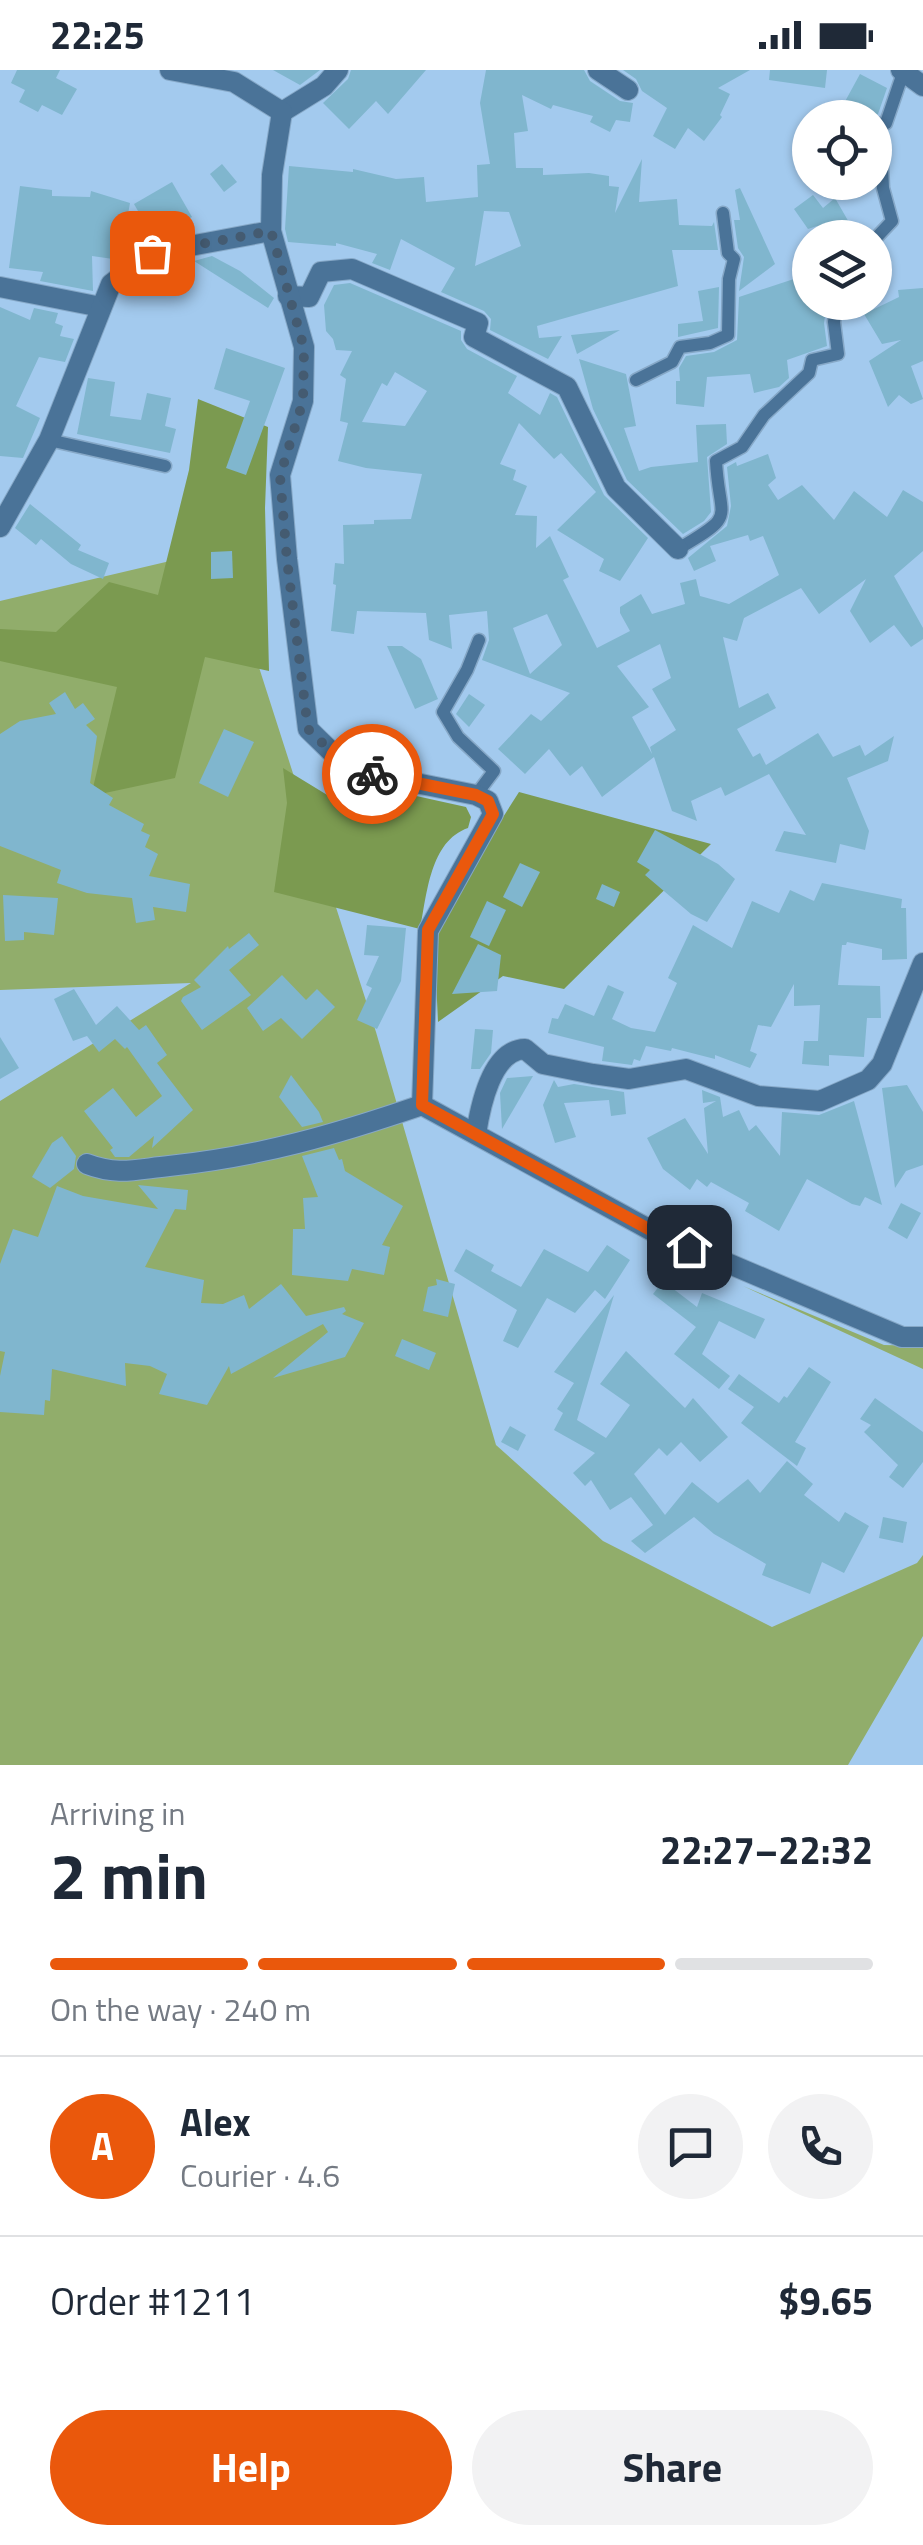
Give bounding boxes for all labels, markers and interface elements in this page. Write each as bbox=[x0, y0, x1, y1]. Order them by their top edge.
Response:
text: 22:25 bbox=[50, 6, 145, 64]
map controls bbox=[792, 100, 892, 320]
button: locate bbox=[792, 100, 892, 200]
pin bbox=[110, 211, 195, 296]
button: layers bbox=[792, 220, 892, 320]
icon: bag bbox=[125, 226, 180, 281]
courier bbox=[322, 724, 422, 824]
icon: bike bbox=[345, 747, 400, 802]
pin bbox=[647, 1205, 732, 1290]
icon: home bbox=[662, 1220, 717, 1275]
text: Arriving in bbox=[50, 1789, 186, 1837]
text: 22:27–22:32 bbox=[660, 1821, 873, 1879]
text: 2 min bbox=[50, 1825, 208, 1924]
text: On the way · 240 m bbox=[50, 1985, 311, 2033]
text: Alex bbox=[180, 2093, 251, 2151]
button: chat bbox=[638, 2094, 743, 2199]
button: phone bbox=[768, 2094, 873, 2199]
text: A bbox=[91, 2117, 114, 2175]
text: Courier · 4.6 bbox=[180, 2151, 340, 2199]
text: Order #1211 bbox=[50, 2272, 255, 2330]
text: $9.65 bbox=[778, 2272, 873, 2330]
button: Help bbox=[50, 2410, 452, 2525]
button: Share bbox=[472, 2410, 873, 2525]

